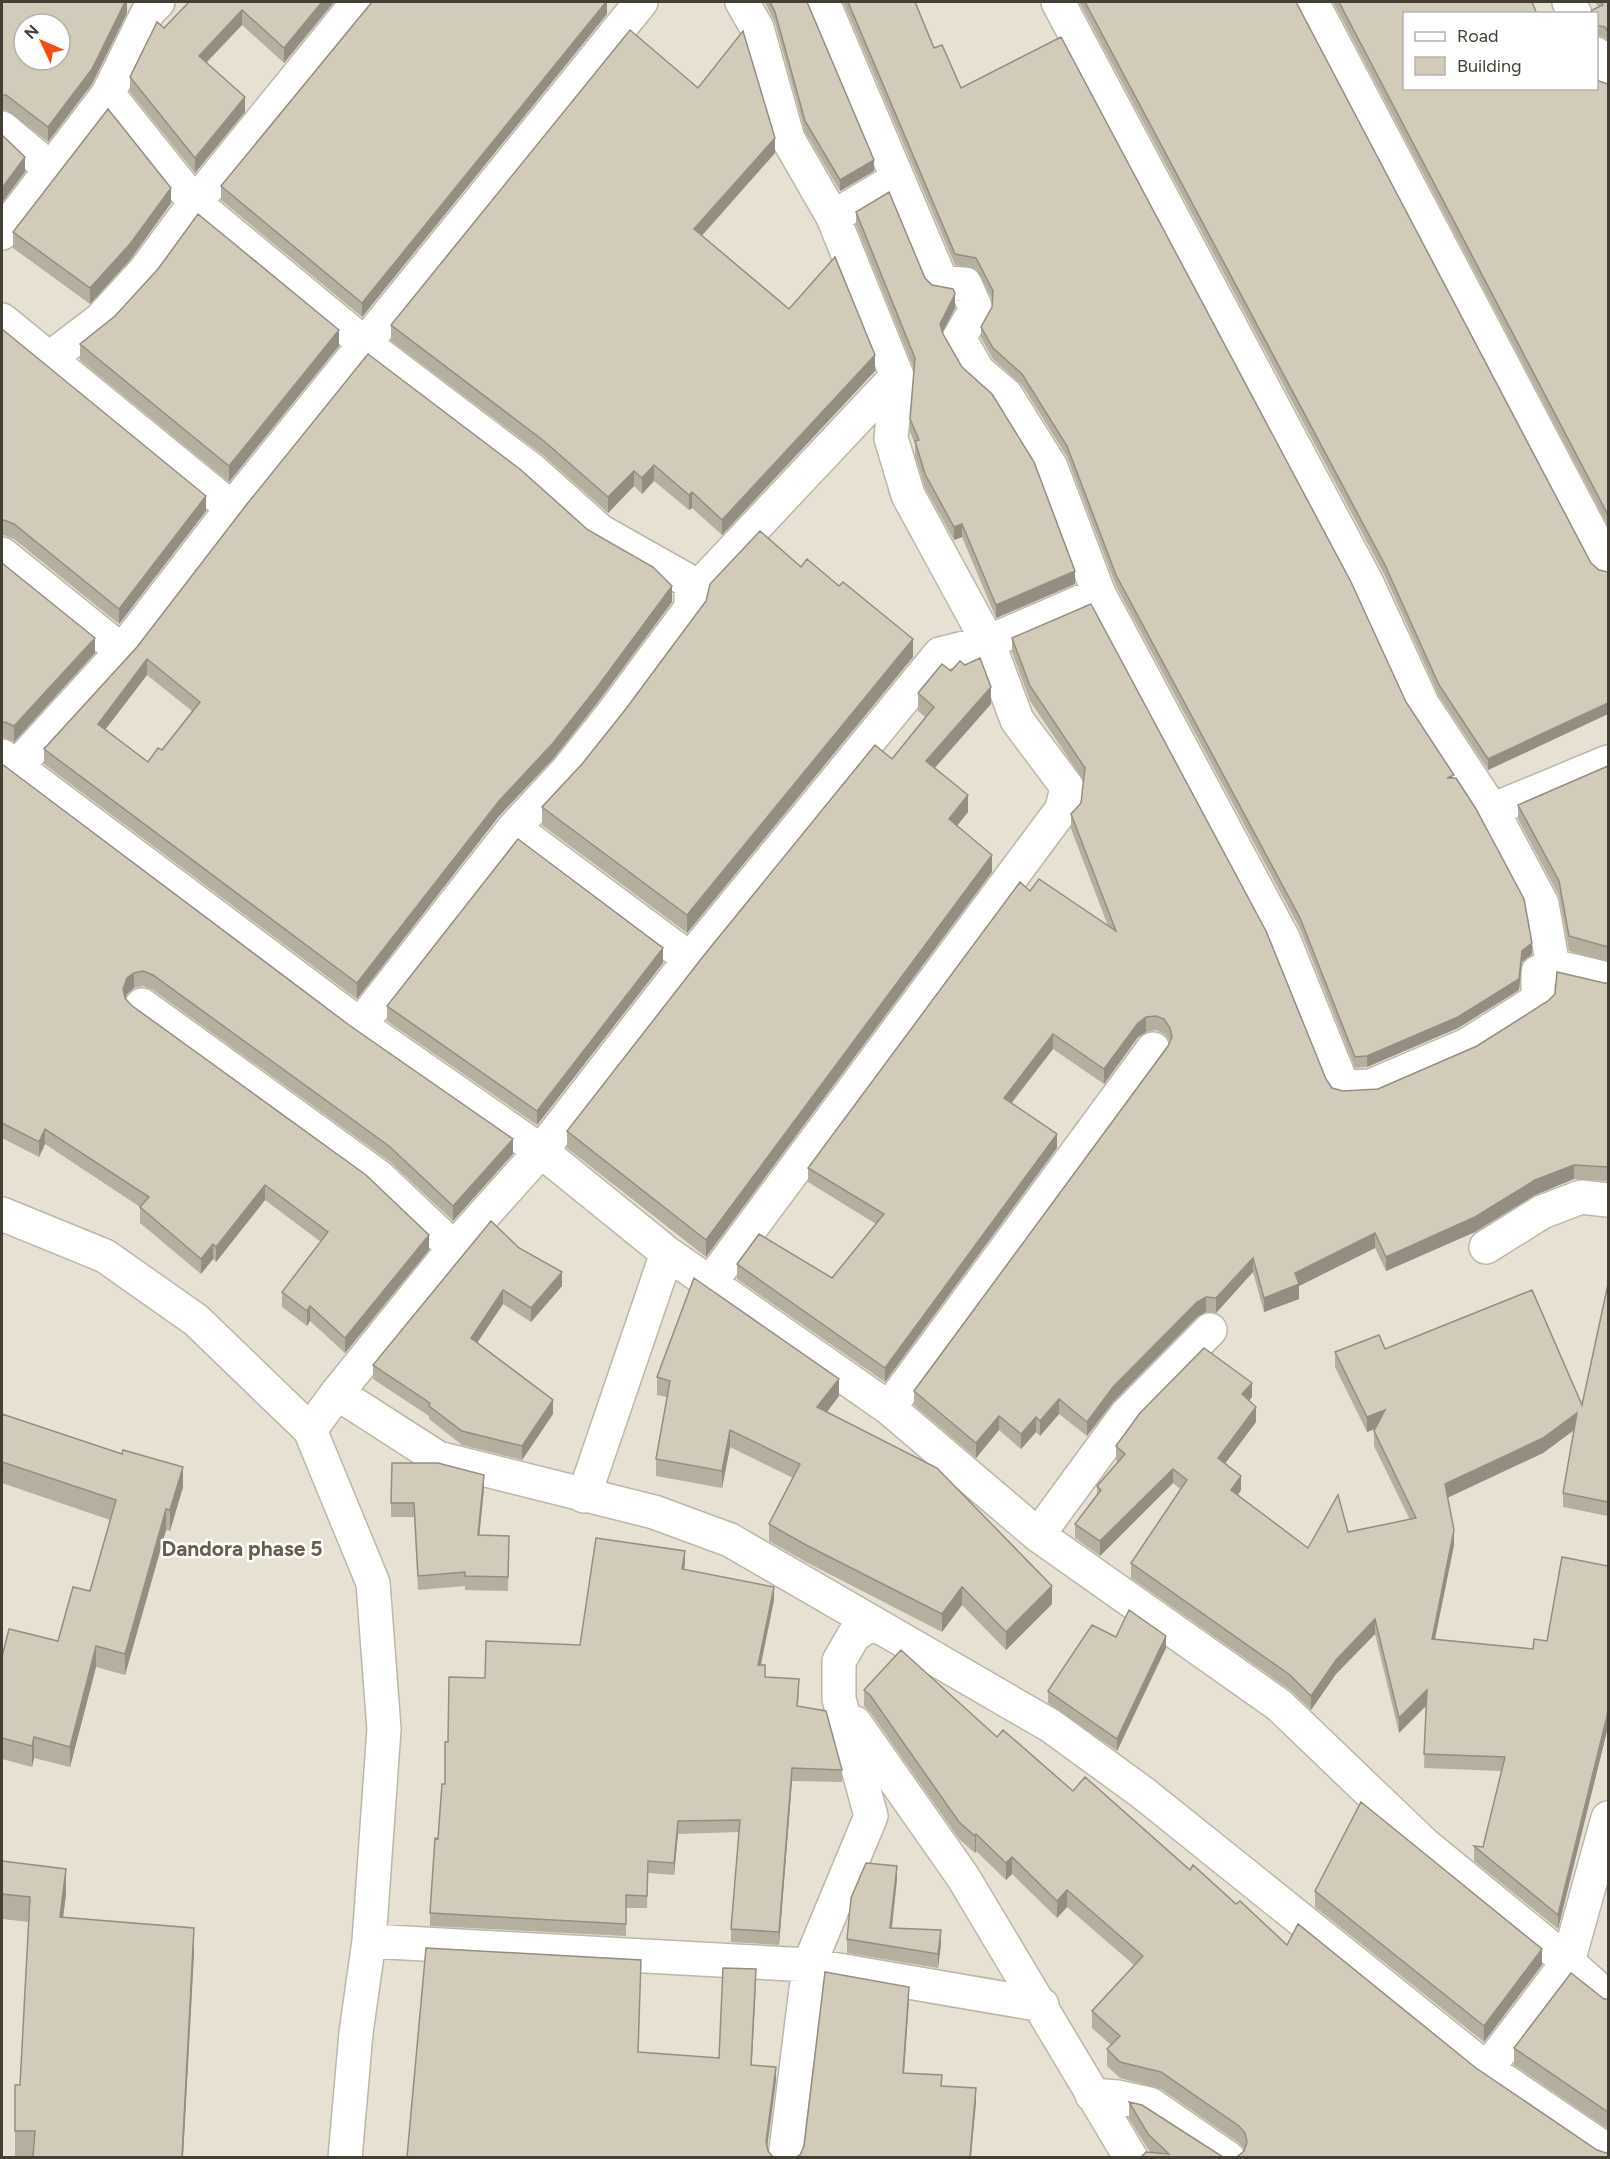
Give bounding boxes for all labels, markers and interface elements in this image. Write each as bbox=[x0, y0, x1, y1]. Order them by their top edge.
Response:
north arrow bbox=[12, 12, 72, 72]
legend bbox=[1403, 12, 1598, 90]
text: N bbox=[20, 21, 43, 43]
text: Road bbox=[1457, 25, 1498, 47]
text: Building bbox=[1457, 55, 1522, 77]
district label: Dandora phase 5 bbox=[161, 1536, 323, 1561]

